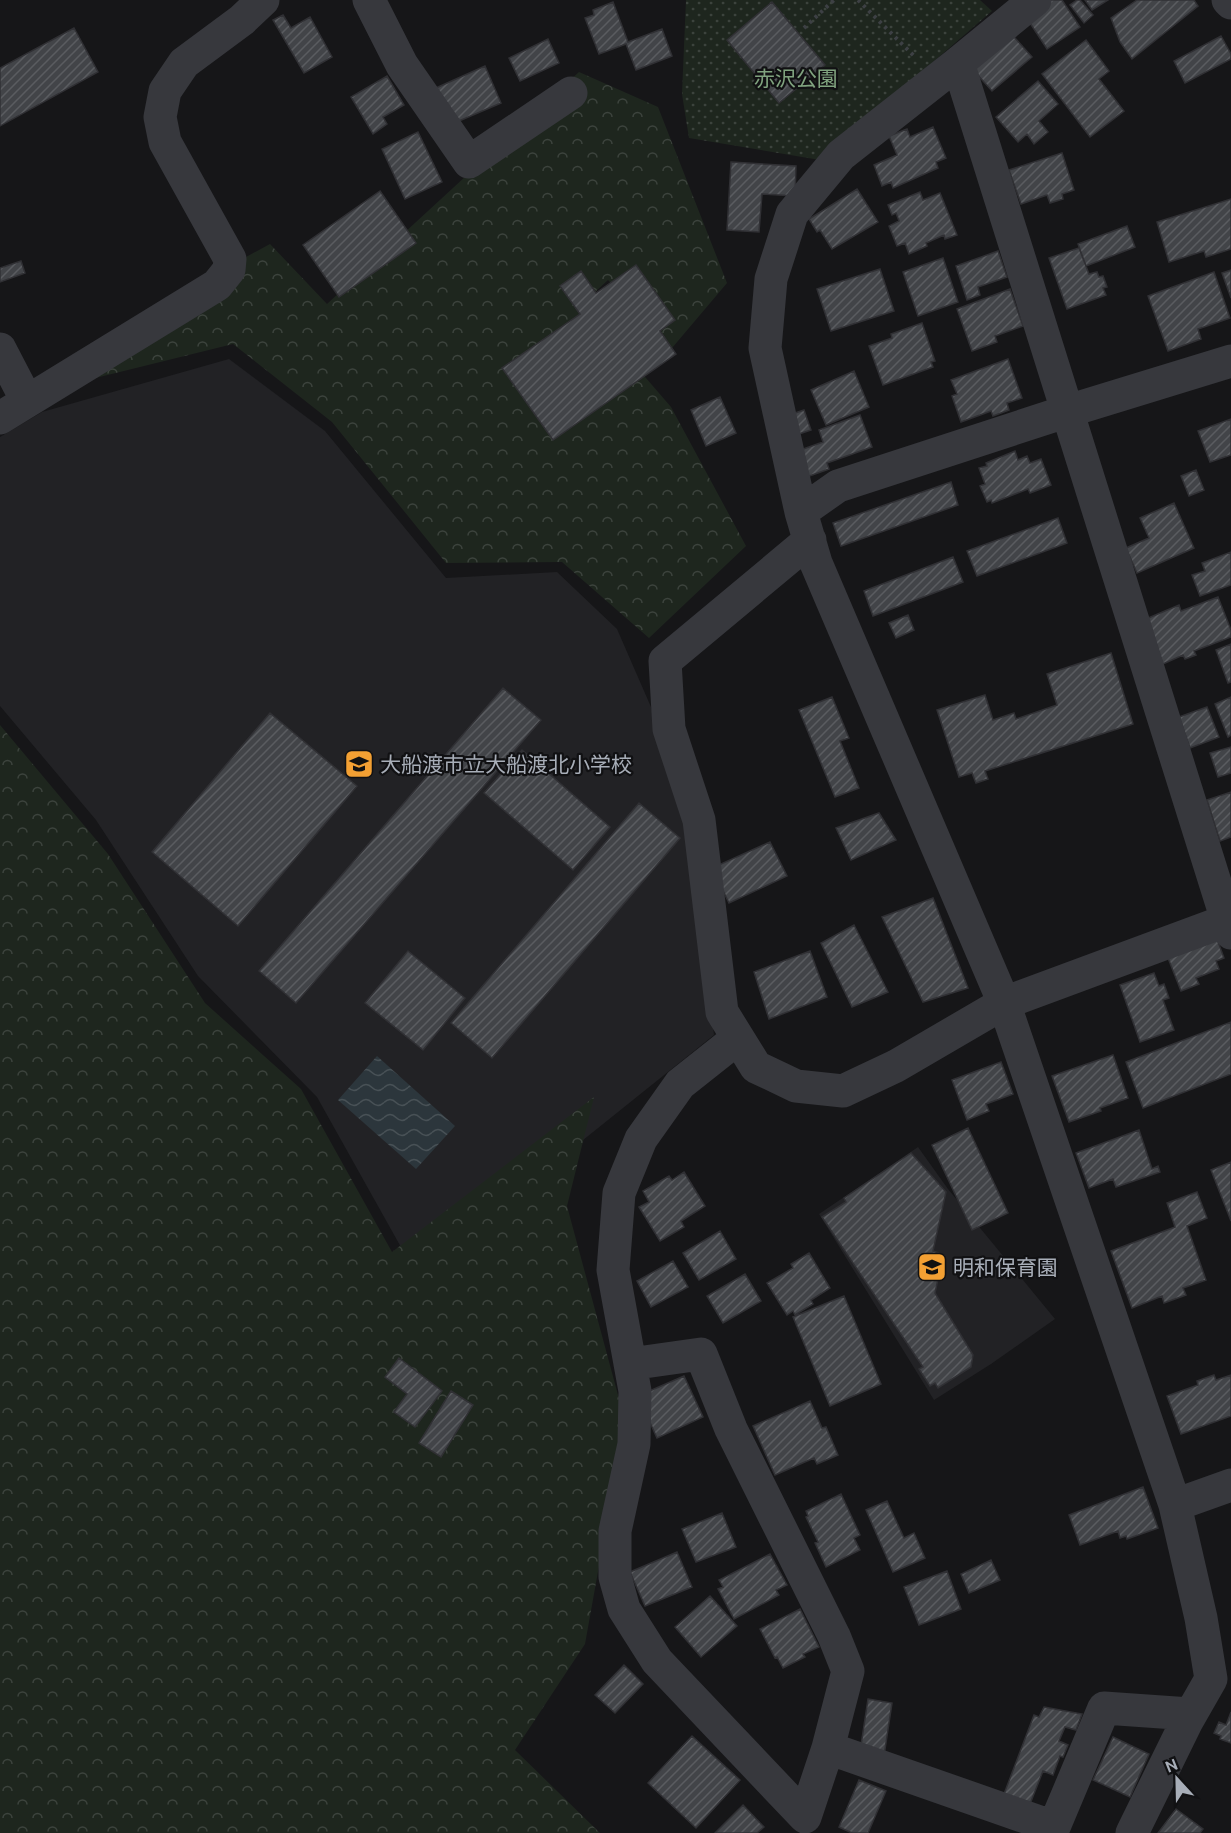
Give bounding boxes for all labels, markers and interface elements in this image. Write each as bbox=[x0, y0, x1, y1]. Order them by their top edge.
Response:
park label: 赤沢公園 bbox=[754, 66, 838, 90]
school or university icon: 大船渡市立大船渡北小学校 bbox=[343, 748, 375, 780]
place label: 大船渡市立大船渡北小学校 bbox=[380, 752, 632, 776]
school or university icon: 明和保育園 bbox=[916, 1251, 948, 1283]
place label: 明和保育園 bbox=[953, 1255, 1058, 1279]
north arrow bbox=[1147, 1749, 1207, 1809]
text: N bbox=[1162, 1755, 1180, 1776]

